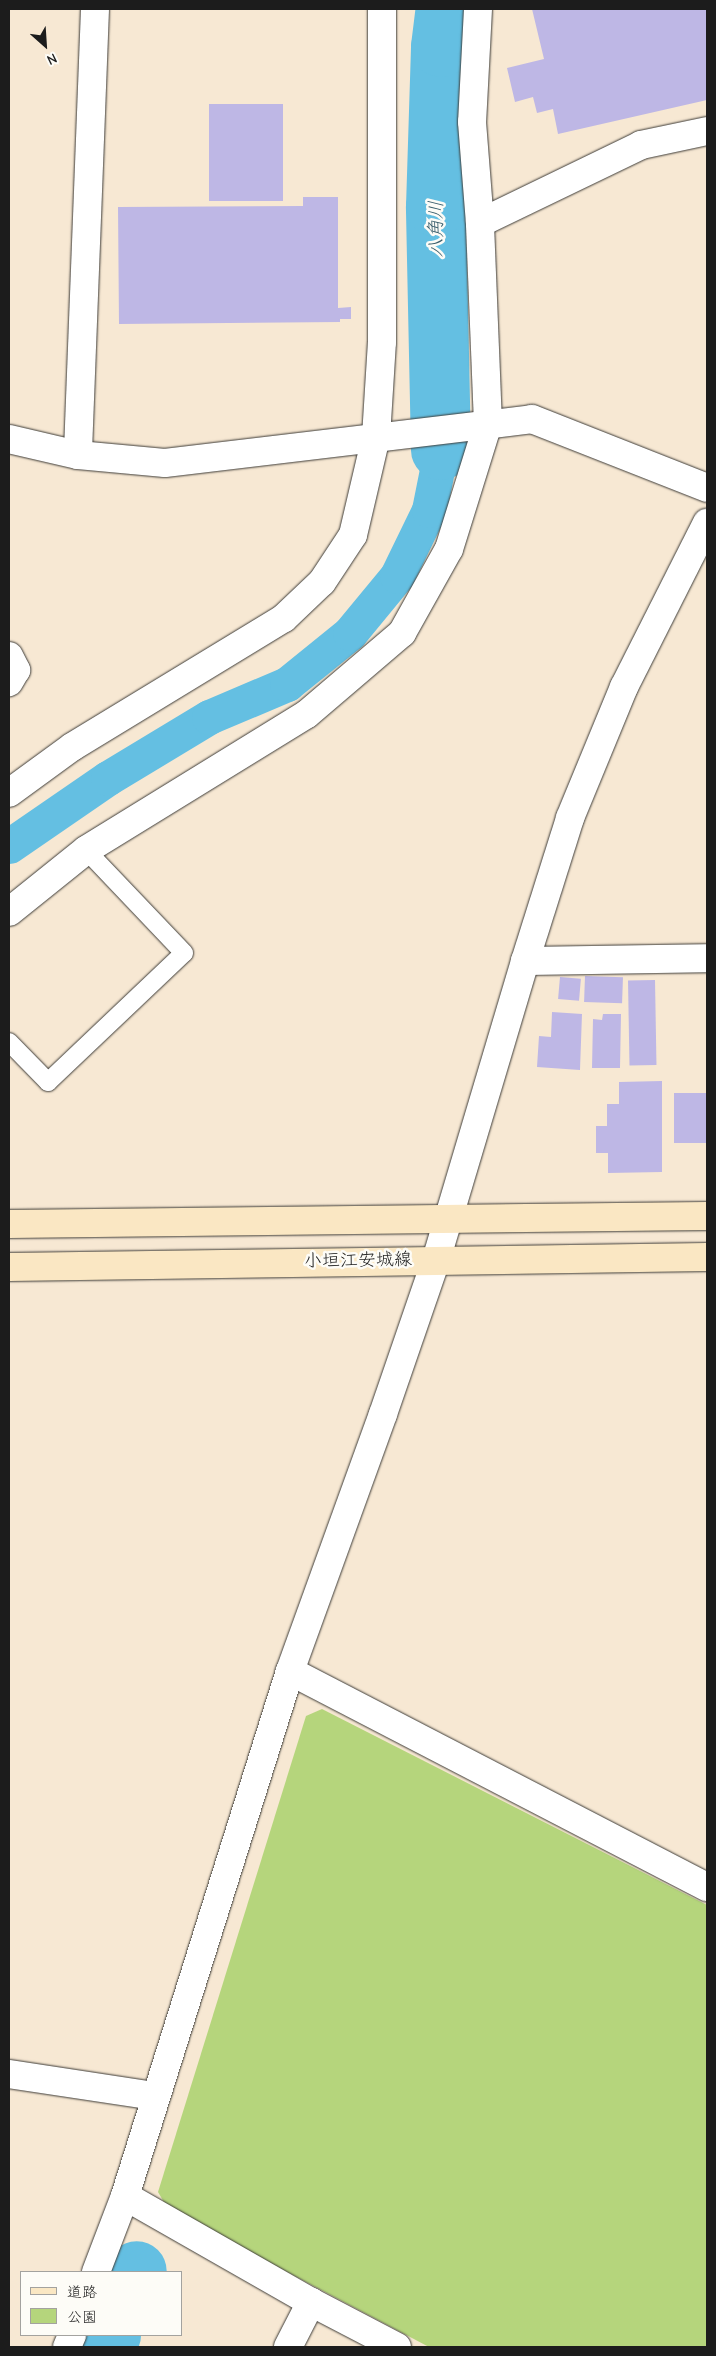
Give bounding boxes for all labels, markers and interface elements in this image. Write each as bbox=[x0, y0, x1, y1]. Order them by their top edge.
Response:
north arrow bbox=[20, 20, 70, 70]
text: N bbox=[44, 49, 60, 69]
water label: 八角川 bbox=[426, 201, 448, 257]
street label: 小垣江安城線 bbox=[304, 1249, 412, 1273]
legend bbox=[20, 2271, 182, 2336]
text: 道路 bbox=[67, 2283, 97, 2301]
text: 公園 bbox=[67, 2308, 97, 2326]

